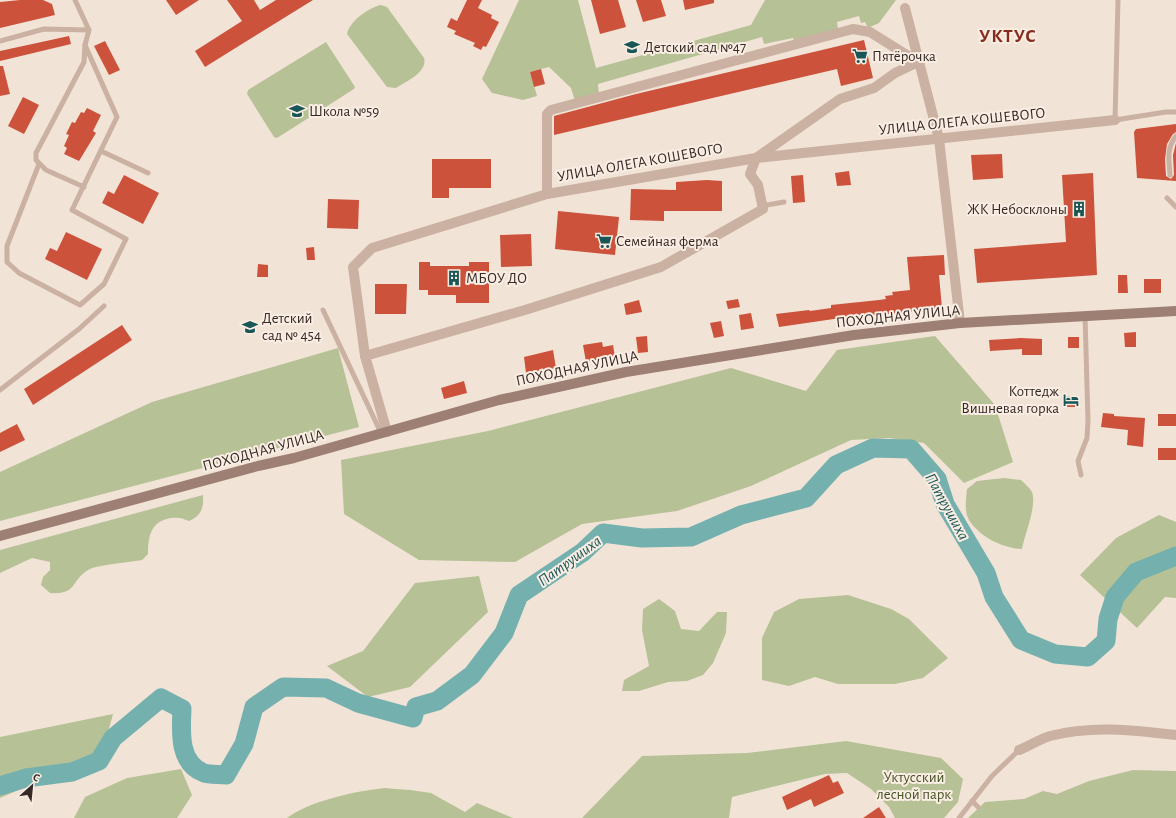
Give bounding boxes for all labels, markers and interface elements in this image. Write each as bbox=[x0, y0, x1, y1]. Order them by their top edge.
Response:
district label: УКТУС bbox=[979, 27, 1037, 46]
school or university icon: Детский сад №47 bbox=[623, 38, 641, 56]
place label: Детский сад №47 bbox=[644, 40, 746, 55]
supermarket icon: Пятёрочка bbox=[851, 47, 869, 65]
place label: Пятёрочка bbox=[872, 49, 936, 64]
school or university icon: Школа №59 bbox=[288, 102, 306, 120]
place label: Школа №59 bbox=[309, 104, 379, 119]
street label: УЛИЦА ОЛЕГА КОШЕВОГО bbox=[878, 105, 1046, 138]
street label: УЛИЦА ОЛЕГА КОШЕВОГО bbox=[556, 141, 724, 184]
building icon: ЖК Небосклоны bbox=[1070, 200, 1088, 218]
place label: ЖК Небосклоны bbox=[967, 202, 1067, 217]
supermarket icon: Семейная ферма bbox=[595, 232, 613, 250]
place label: Семейная ферма bbox=[616, 234, 719, 249]
building icon: МБОУ ДО bbox=[445, 269, 463, 287]
place label: МБОУ ДО bbox=[466, 271, 527, 286]
street label: ПОХОДНАЯ УЛИЦА bbox=[835, 303, 961, 330]
place label: Детский сад № 454 bbox=[262, 311, 321, 343]
school or university icon: Детский сад № 454 bbox=[241, 318, 259, 336]
street label: ПОХОДНАЯ УЛИЦА bbox=[515, 348, 640, 389]
place label: Коттедж Вишневая горка bbox=[961, 384, 1059, 416]
hotel icon: Коттедж Вишневая горка bbox=[1062, 391, 1080, 409]
street label: ПОХОДНАЯ УЛИЦА bbox=[201, 427, 325, 474]
water label: Патрушиха bbox=[921, 470, 972, 543]
water label: Патрушиха bbox=[535, 533, 605, 590]
north arrow bbox=[12, 766, 52, 806]
park label: Уктусский лесной парк bbox=[877, 770, 951, 802]
text: С bbox=[31, 771, 42, 784]

